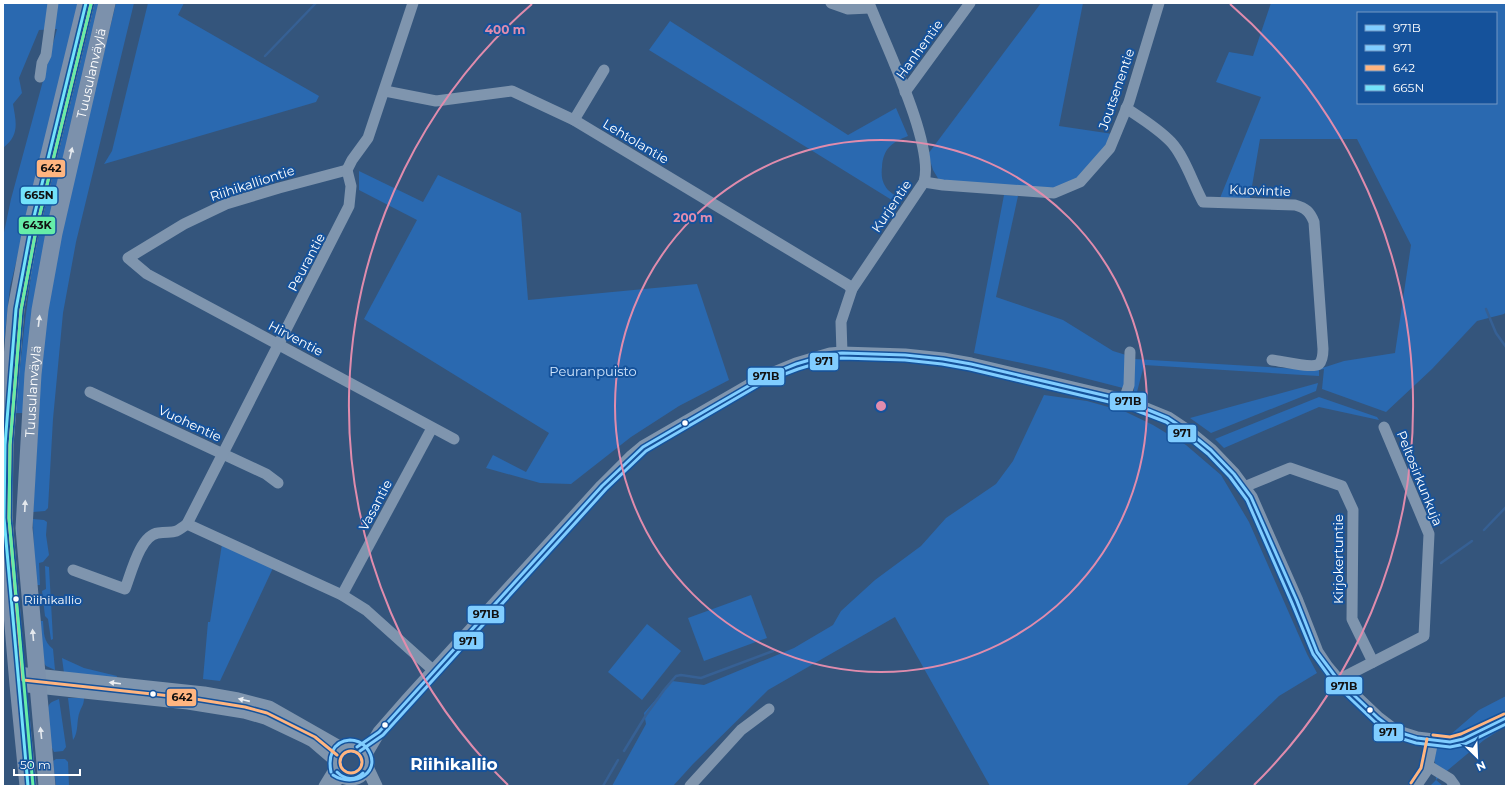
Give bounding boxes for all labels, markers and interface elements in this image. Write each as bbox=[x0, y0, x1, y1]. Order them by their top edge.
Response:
legend bbox=[1357, 12, 1497, 104]
street label: Hanhentie bbox=[892, 16, 946, 82]
text: 971B bbox=[1393, 20, 1421, 35]
text: 400 m bbox=[485, 22, 525, 37]
street label: Tuusulanväylä bbox=[73, 26, 109, 120]
text: 971 bbox=[1393, 40, 1412, 55]
street label: Joutsenentie bbox=[1094, 46, 1137, 133]
text: 642 bbox=[1393, 60, 1415, 75]
text: 665N bbox=[1393, 80, 1424, 95]
street label: Lehtolantie bbox=[600, 115, 672, 167]
one-way arrow bbox=[69, 146, 75, 159]
line badge: 642 bbox=[36, 159, 66, 178]
text: 642 bbox=[40, 161, 62, 175]
street label: Riihikalliontie bbox=[208, 162, 296, 204]
street label: Kurjentie bbox=[868, 177, 914, 235]
street label: Kuovintie bbox=[1229, 181, 1291, 199]
line badge: 665N bbox=[20, 186, 58, 205]
text: 665N bbox=[24, 188, 54, 202]
text: 200 m bbox=[673, 210, 713, 225]
line badge: 643K bbox=[18, 216, 56, 235]
text: 643K bbox=[22, 218, 52, 232]
street label: Peurantie bbox=[284, 230, 328, 294]
one-way arrow bbox=[36, 315, 42, 327]
street label: Hirventie bbox=[266, 317, 326, 359]
street label: Tuusulanväylä bbox=[21, 344, 44, 438]
line badge: 971 bbox=[809, 352, 839, 371]
text: 971 bbox=[815, 354, 833, 368]
park label: Peuranpuisto bbox=[549, 363, 637, 379]
line badge: 971B bbox=[747, 367, 785, 386]
text: 971B bbox=[753, 369, 779, 383]
line badge: 971B bbox=[1109, 392, 1147, 411]
text: 971B bbox=[1115, 394, 1141, 408]
centre of rings bbox=[874, 399, 888, 413]
street label: Vuohentie bbox=[156, 401, 224, 445]
unlabelled marker bbox=[680, 418, 690, 428]
line badge: 971 bbox=[1167, 424, 1197, 443]
text: 971 bbox=[1173, 426, 1191, 440]
street label: Peltosirkunkuja bbox=[1394, 428, 1446, 528]
street label: Vasantie bbox=[355, 477, 395, 533]
one-way arrow bbox=[22, 499, 28, 512]
street label: Kirjokertuntie bbox=[1330, 514, 1346, 604]
place label: Riihikallio bbox=[24, 592, 82, 607]
marker: Riihikallio bbox=[11, 594, 21, 604]
line badge: 971B bbox=[467, 605, 505, 624]
text: 971B bbox=[473, 607, 499, 621]
one-way arrow bbox=[29, 629, 36, 641]
line badge: 971 bbox=[453, 631, 484, 650]
text: 971 bbox=[459, 634, 477, 648]
line badge: 971B bbox=[1325, 676, 1363, 695]
text: 971B bbox=[1331, 679, 1357, 693]
one-way arrow bbox=[109, 680, 121, 686]
line badge: 642 bbox=[166, 688, 197, 707]
unlabelled marker bbox=[148, 689, 158, 699]
text: 642 bbox=[171, 690, 193, 704]
one-way arrow bbox=[238, 697, 250, 703]
unlabelled marker bbox=[1365, 705, 1375, 715]
unlabelled marker bbox=[380, 720, 390, 730]
line badge: 971 bbox=[1373, 723, 1404, 742]
text: 971 bbox=[1379, 725, 1397, 739]
one-way arrow bbox=[38, 727, 45, 739]
north arrow bbox=[1457, 737, 1497, 777]
scale bar bbox=[14, 751, 80, 777]
district label: Riihikallio bbox=[410, 754, 498, 774]
text: 50 m bbox=[20, 757, 51, 772]
text: N bbox=[1474, 758, 1488, 774]

